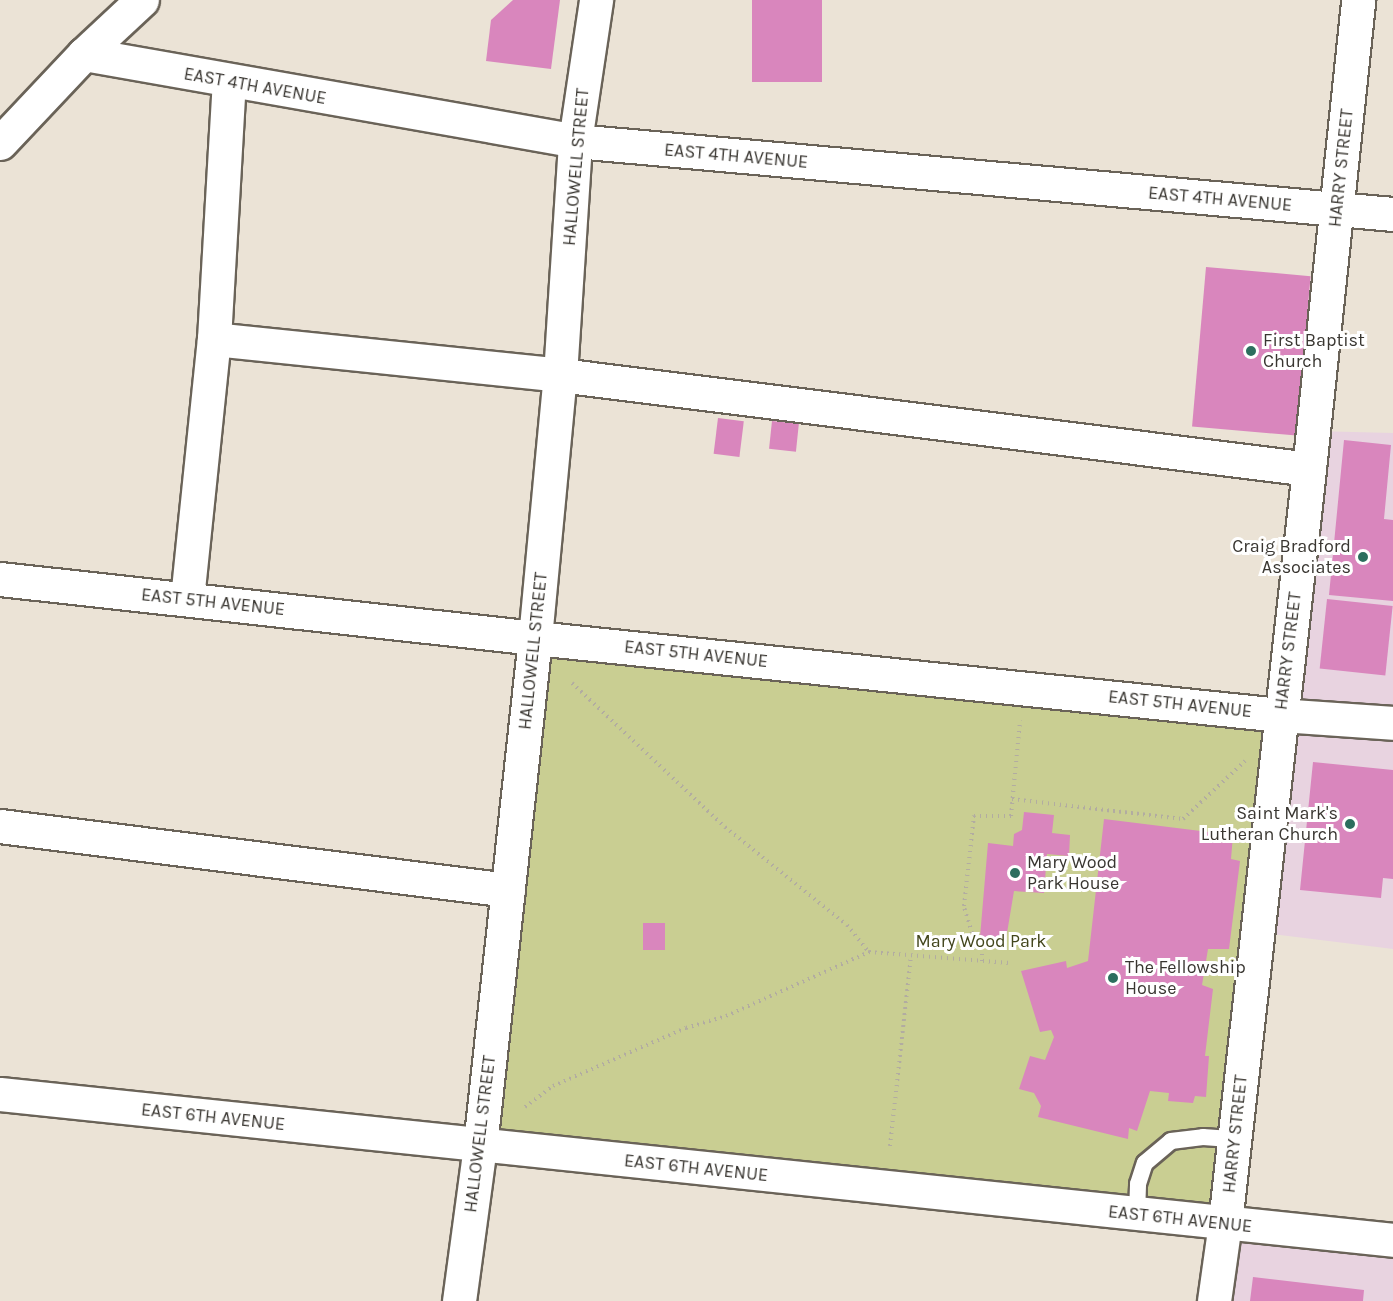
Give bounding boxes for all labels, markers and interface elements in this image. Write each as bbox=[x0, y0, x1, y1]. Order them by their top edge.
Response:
street label: EAST 4TH AVENUE bbox=[182, 63, 328, 109]
street label: HALLOWELL STREET bbox=[558, 87, 594, 247]
street label: HARRY STREET bbox=[1324, 108, 1358, 228]
street label: EAST 4TH AVENUE bbox=[663, 139, 809, 173]
street label: EAST 4TH AVENUE bbox=[1147, 182, 1293, 216]
place label: First Baptist Church bbox=[1263, 330, 1365, 372]
marker: First Baptist Church bbox=[1244, 344, 1258, 358]
place label: Craig Bradford Associates bbox=[1232, 536, 1351, 578]
marker: Craig Bradford Associates bbox=[1356, 550, 1370, 564]
street label: HALLOWELL STREET bbox=[514, 571, 552, 731]
street label: EAST 5TH AVENUE bbox=[140, 584, 286, 620]
street label: HARRY STREET bbox=[1270, 591, 1306, 711]
street label: EAST 5TH AVENUE bbox=[623, 636, 769, 672]
street label: EAST 5TH AVENUE bbox=[1107, 686, 1253, 722]
place label: Saint Mark's Lutheran Church bbox=[1201, 803, 1338, 846]
marker: Saint Mark's Lutheran Church bbox=[1343, 817, 1357, 831]
place label: Mary Wood Park House bbox=[1027, 852, 1119, 894]
marker: Mary Wood Park House bbox=[1008, 866, 1022, 880]
park label: Mary Wood Park bbox=[916, 930, 1046, 952]
place label: The Fellowship House bbox=[1125, 957, 1246, 1000]
marker: The Fellowship House bbox=[1106, 971, 1120, 985]
street label: HALLOWELL STREET bbox=[460, 1054, 500, 1214]
street label: HARRY STREET bbox=[1218, 1074, 1252, 1194]
street label: EAST 6TH AVENUE bbox=[140, 1099, 286, 1135]
street label: EAST 6TH AVENUE bbox=[623, 1150, 769, 1186]
street label: EAST 6TH AVENUE bbox=[1107, 1201, 1253, 1237]

